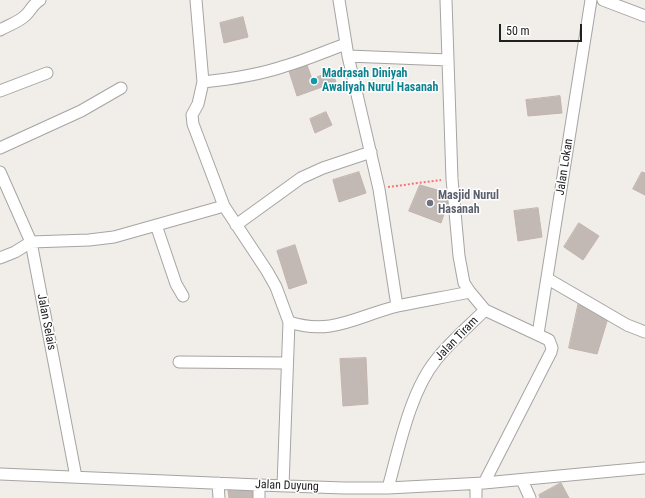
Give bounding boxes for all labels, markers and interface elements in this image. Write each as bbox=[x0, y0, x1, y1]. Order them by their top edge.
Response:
scale bar bbox=[501, 16, 584, 42]
text: 50 m bbox=[506, 24, 530, 38]
place label: Madrasah Diniyah Awaliyah Nurul Hasanah bbox=[322, 67, 438, 95]
marker: Madrasah Diniyah Awaliyah Nurul Hasanah bbox=[309, 76, 319, 86]
street label: Jalan Lokan bbox=[553, 138, 577, 196]
place label: Masjid Nurul Hasanah bbox=[438, 189, 499, 217]
marker: Masjid Nurul Hasanah bbox=[425, 198, 435, 208]
street label: Jalan Selais bbox=[33, 293, 59, 351]
street label: Jalan Tiram bbox=[432, 314, 482, 364]
street label: Jalan Duyung bbox=[255, 478, 319, 494]

